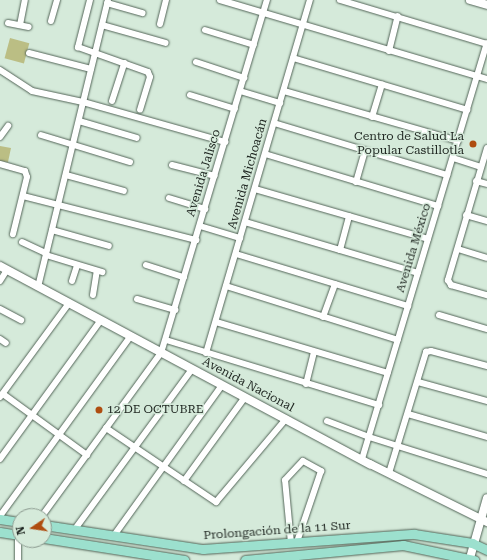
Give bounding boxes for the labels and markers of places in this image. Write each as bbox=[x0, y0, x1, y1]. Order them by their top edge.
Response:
place label: Centro de Salud La Popular Castillotla bbox=[354, 130, 464, 158]
marker: Centro de Salud La Popular Castillotla bbox=[467, 138, 479, 150]
place label: 12 DE OCTUBRE bbox=[107, 403, 204, 417]
marker: 12 DE OCTUBRE bbox=[94, 405, 104, 415]

